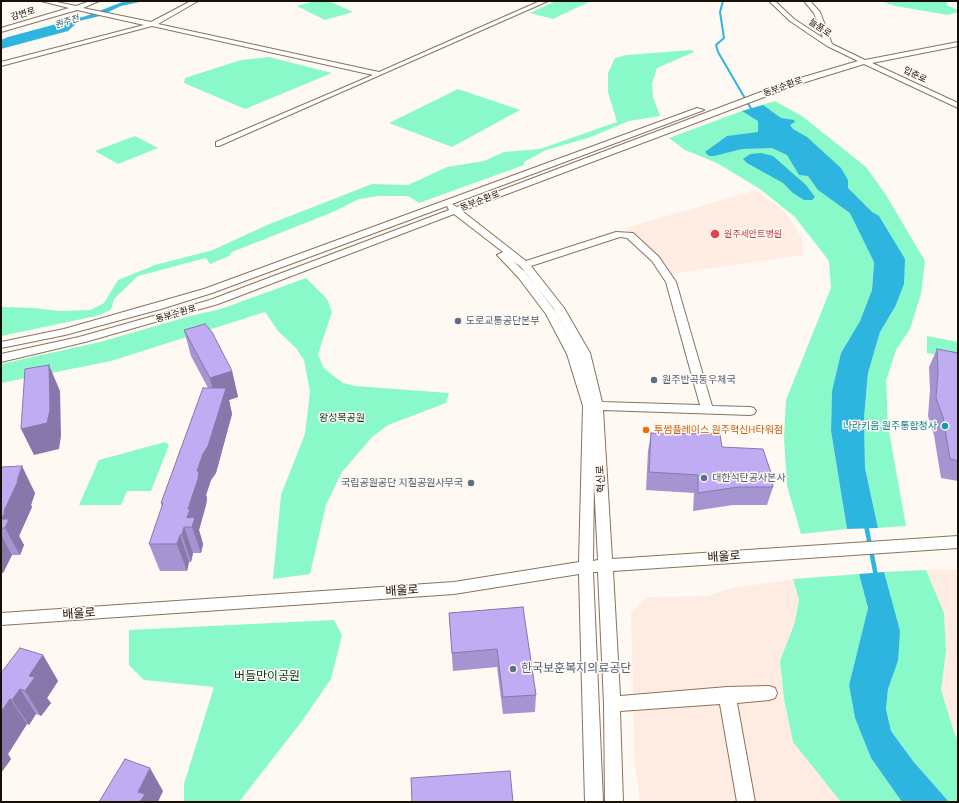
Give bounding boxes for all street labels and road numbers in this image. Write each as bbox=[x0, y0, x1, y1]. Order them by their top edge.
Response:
street label: 강변로 bbox=[10, 5, 36, 23]
street label: 늘품로 bbox=[807, 17, 833, 39]
street label: 입춘로 bbox=[901, 65, 929, 85]
street label: 동부순환로 bbox=[762, 75, 804, 99]
street label: 동부순환로 bbox=[459, 189, 501, 213]
street label: 동부순환로 bbox=[155, 303, 197, 325]
street label: 혁신로 bbox=[594, 465, 608, 493]
street label: 배울로 bbox=[707, 549, 741, 565]
street label: 배울로 bbox=[385, 583, 419, 599]
street label: 배울로 bbox=[62, 606, 96, 622]

